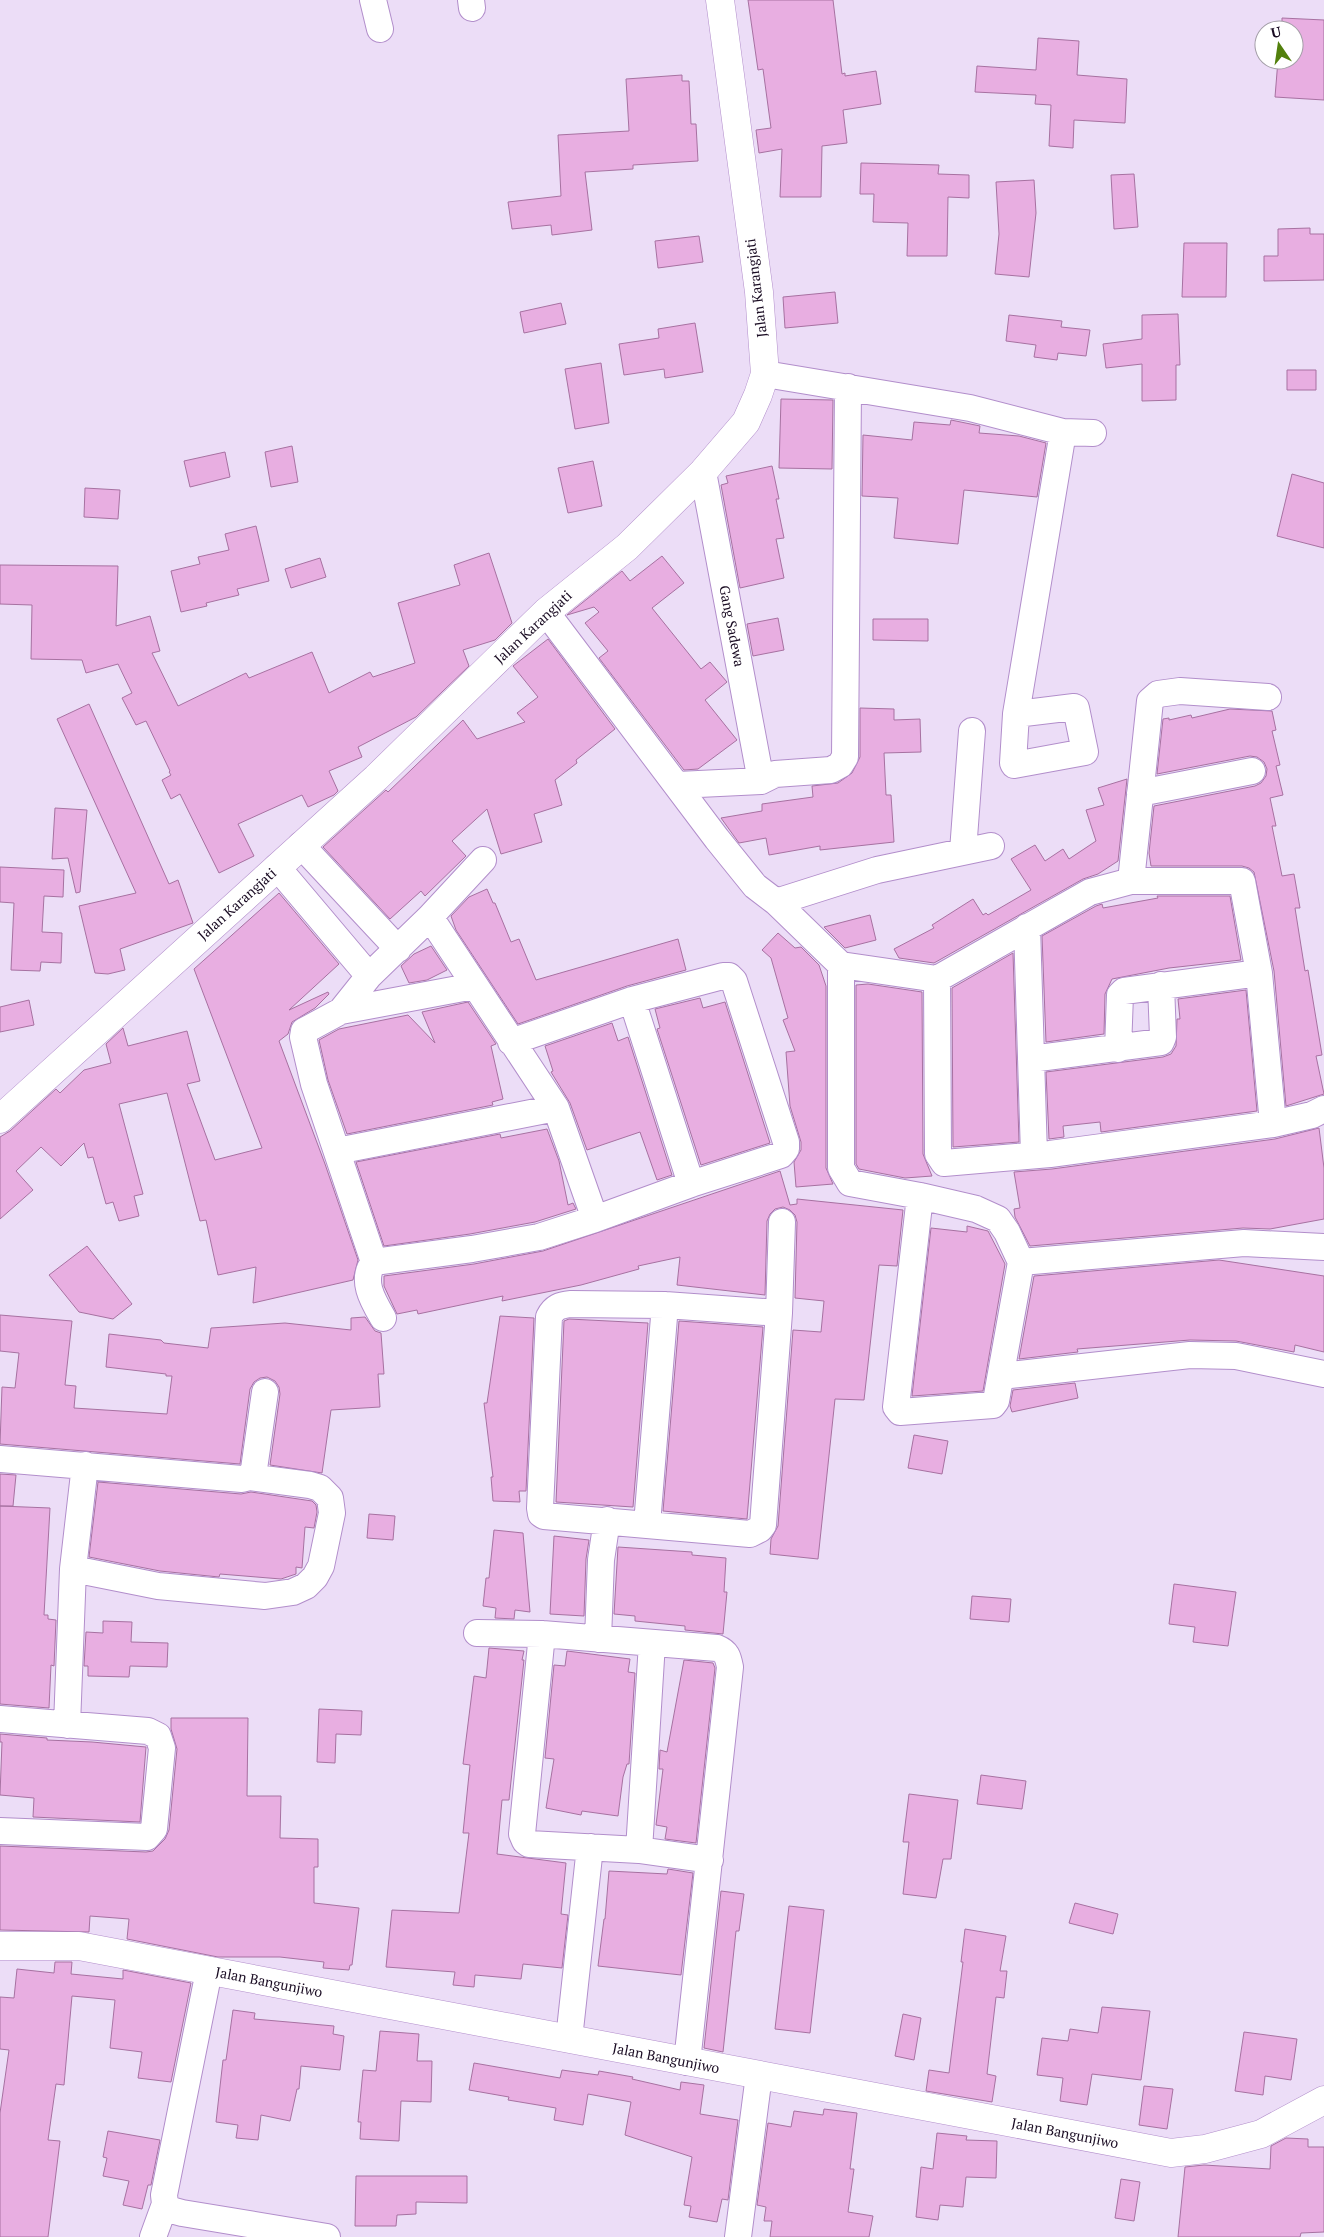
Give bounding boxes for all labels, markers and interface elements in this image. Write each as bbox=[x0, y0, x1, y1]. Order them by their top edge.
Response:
north arrow bbox=[1254, 20, 1304, 70]
text: U bbox=[1269, 21, 1283, 42]
street label: Jalan Karangjati bbox=[740, 237, 771, 339]
street label: Gang Sadewa bbox=[715, 584, 750, 668]
street label: Jalan Karangjati bbox=[490, 586, 576, 668]
street label: Jalan Karangjati bbox=[193, 863, 280, 944]
street label: Jalan Bangunjiwo bbox=[214, 1962, 324, 2001]
street label: Jalan Bangunjiwo bbox=[611, 2038, 721, 2077]
street label: Jalan Bangunjiwo bbox=[1010, 2113, 1120, 2152]

